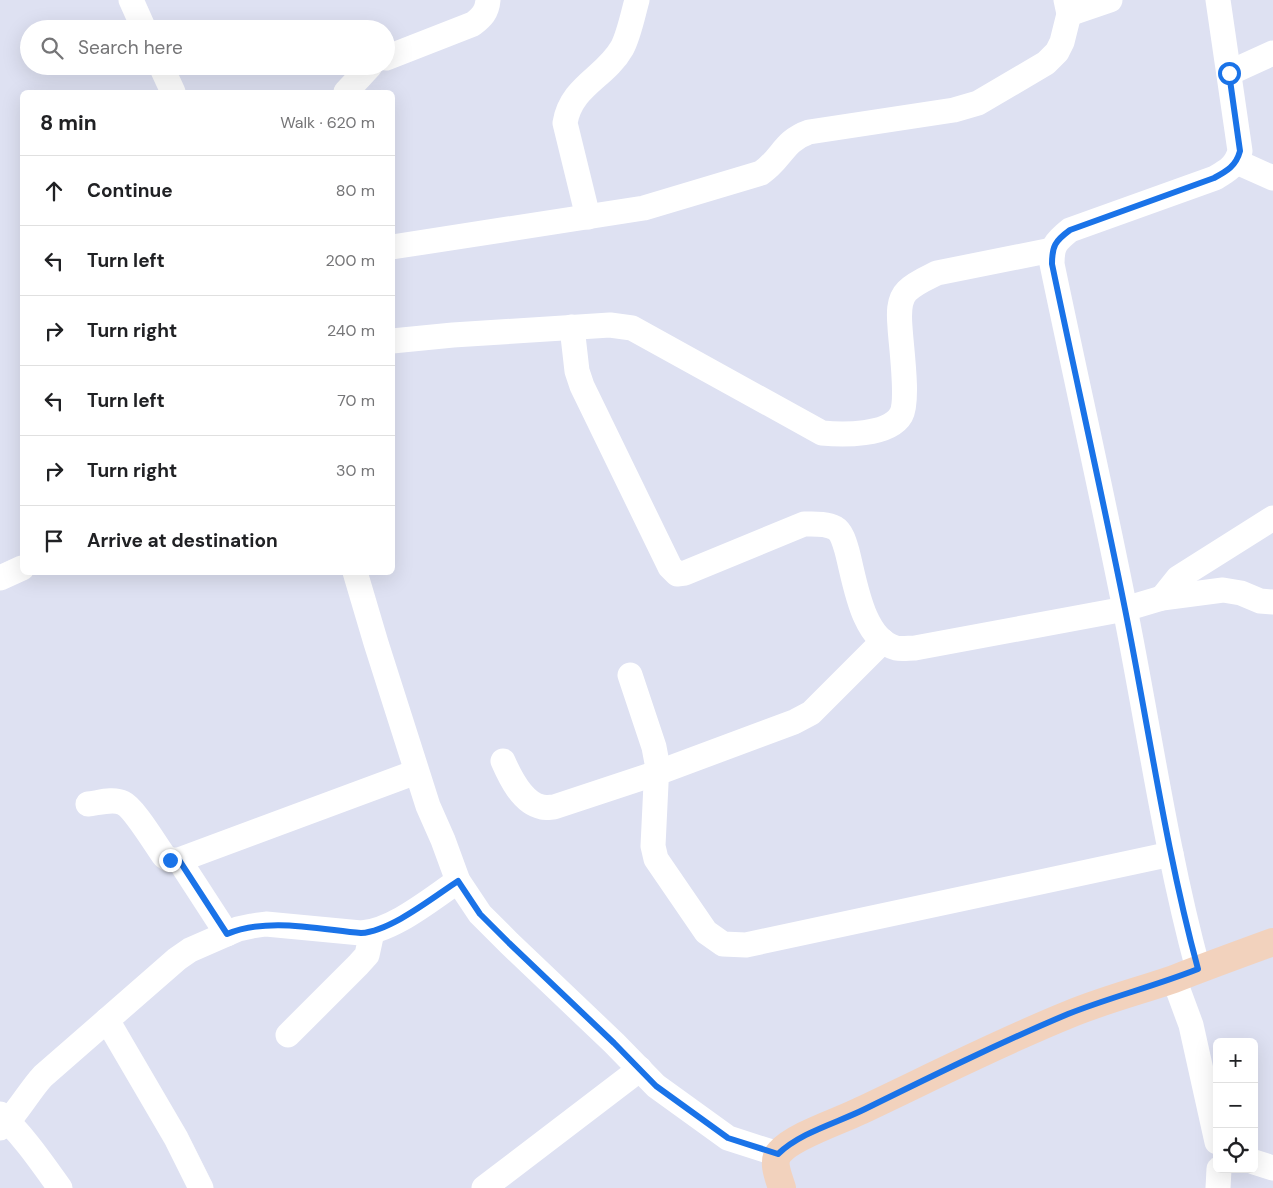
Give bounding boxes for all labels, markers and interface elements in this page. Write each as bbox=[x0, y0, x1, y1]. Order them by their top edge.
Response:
search box bbox=[20, 20, 395, 75]
icon: search bbox=[38, 34, 66, 62]
text: Search here bbox=[78, 35, 183, 60]
route start bbox=[1218, 62, 1241, 85]
text: 8 min bbox=[40, 109, 97, 137]
text: Walk · 620 m bbox=[280, 112, 375, 133]
icon: ahead bbox=[40, 177, 68, 205]
text: Continue bbox=[87, 178, 173, 203]
text: 80 m bbox=[336, 180, 375, 201]
icon: left bbox=[40, 247, 68, 275]
text: Turn left bbox=[87, 248, 165, 273]
text: 200 m bbox=[326, 250, 375, 271]
icon: right bbox=[40, 317, 68, 345]
text: Turn right bbox=[87, 318, 177, 343]
text: 240 m bbox=[327, 320, 375, 341]
icon: left bbox=[40, 387, 68, 415]
text: Turn left bbox=[87, 388, 165, 413]
text: 70 m bbox=[337, 390, 375, 411]
icon: right bbox=[40, 457, 68, 485]
text: Turn right bbox=[87, 458, 177, 483]
text: 30 m bbox=[336, 460, 375, 481]
icon: arrive bbox=[40, 527, 68, 555]
text: Arrive at destination bbox=[87, 528, 278, 553]
route end bbox=[159, 849, 182, 872]
map controls bbox=[1213, 1038, 1258, 1173]
button: + bbox=[1213, 1038, 1258, 1083]
button: − bbox=[1213, 1083, 1258, 1128]
button: locate bbox=[1213, 1128, 1258, 1173]

